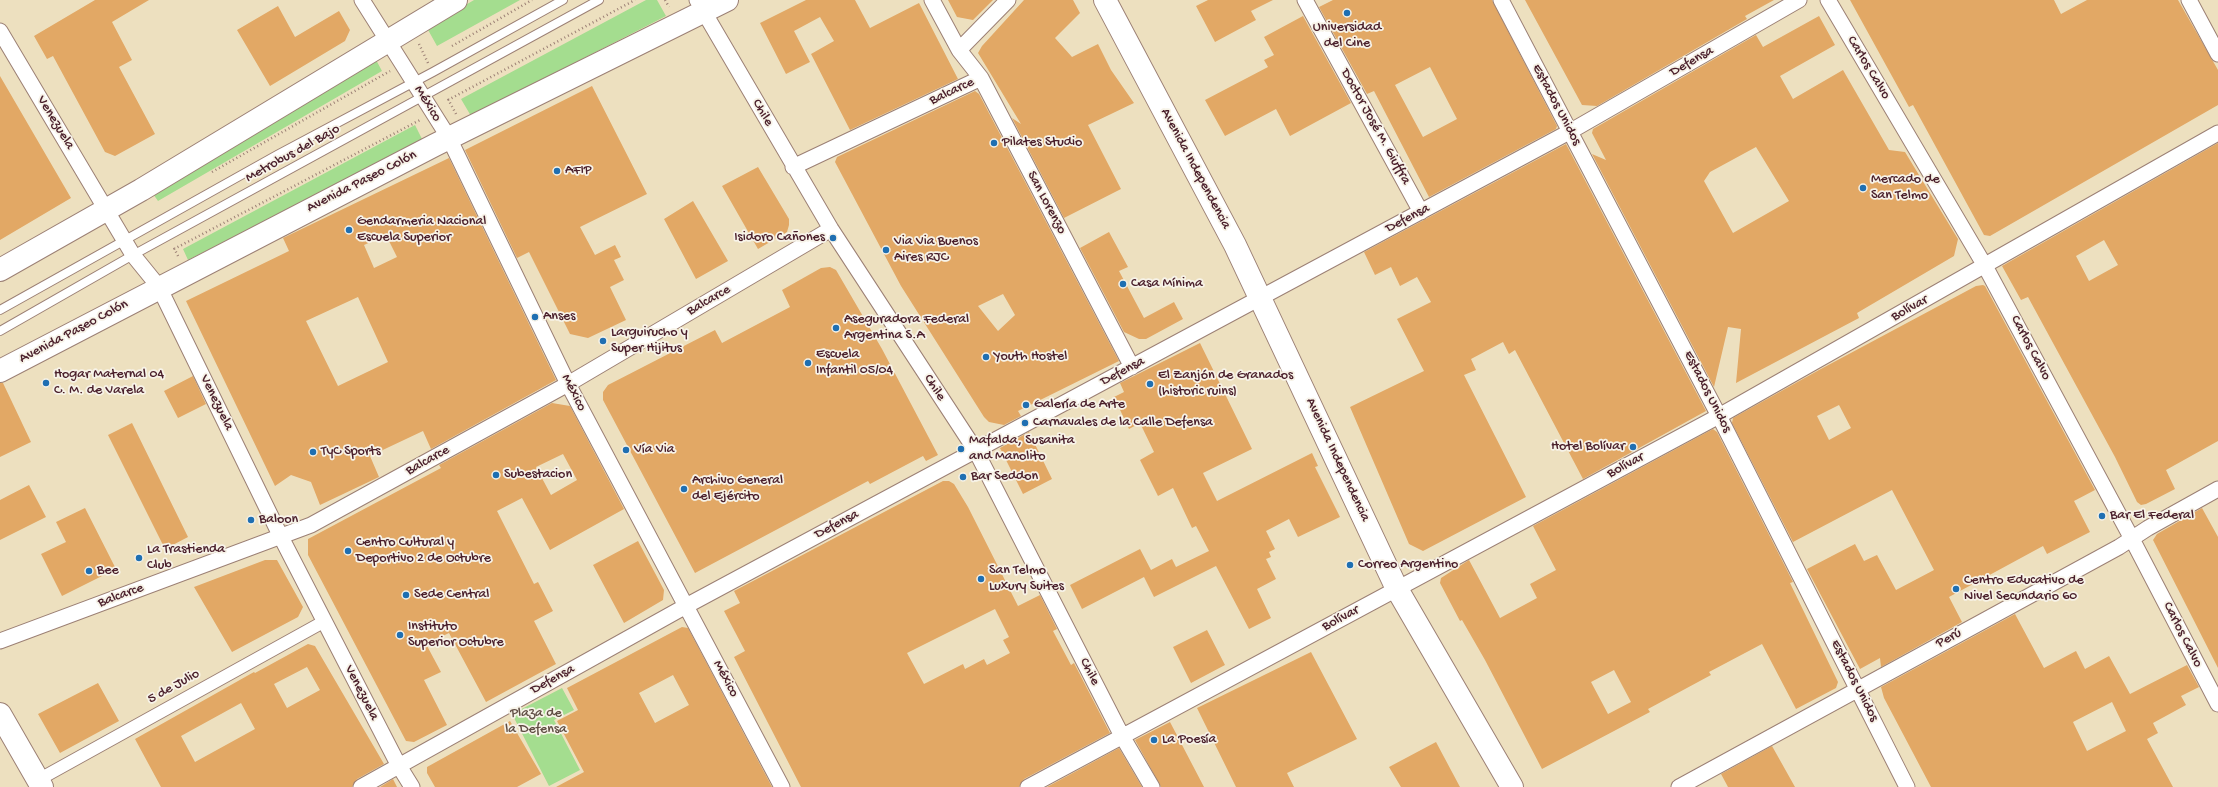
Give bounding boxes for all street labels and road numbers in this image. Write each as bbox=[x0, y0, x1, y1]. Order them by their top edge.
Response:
street label: Carlos Calvo bbox=[1843, 33, 1893, 103]
street label: Defensa bbox=[1667, 43, 1717, 81]
street label: Estados Unidos bbox=[1528, 61, 1584, 149]
street label: Doctor José M. Giuffra bbox=[1336, 66, 1414, 188]
street label: Balcarce bbox=[927, 74, 977, 110]
street label: México bbox=[409, 83, 445, 125]
street label: Venezuela bbox=[32, 93, 78, 153]
street label: Chile bbox=[748, 96, 776, 130]
street label: Avenida Independencia bbox=[1156, 106, 1234, 232]
street label: Metrobus del Bajo bbox=[243, 121, 343, 187]
street label: Avenida Paseo Colón bbox=[304, 147, 420, 217]
street label: San Lorenzo bbox=[1022, 169, 1070, 237]
street label: Defensa bbox=[1383, 200, 1433, 238]
street label: Balcarce bbox=[684, 282, 734, 320]
street label: Bolívar bbox=[1889, 292, 1931, 326]
street label: Avenida Paseo Colón bbox=[17, 296, 131, 368]
street label: Carlos Calvo bbox=[2006, 313, 2054, 383]
street label: Estados Unidos bbox=[1679, 348, 1735, 436]
street label: Defensa bbox=[1098, 353, 1148, 391]
street label: Chile bbox=[919, 371, 949, 405]
street label: Venezuela bbox=[195, 372, 237, 434]
street label: México bbox=[557, 372, 589, 414]
street label: Avenida Independencia bbox=[1301, 396, 1373, 524]
street label: Balcarce bbox=[403, 442, 453, 480]
street label: Bolívar bbox=[1605, 449, 1647, 483]
street label: Defensa bbox=[812, 506, 862, 544]
street label: Balcarce bbox=[96, 580, 146, 612]
street label: Carlos Calvo bbox=[2158, 600, 2206, 670]
street label: Bolívar bbox=[1320, 602, 1362, 636]
street label: Perú bbox=[1933, 625, 1965, 653]
street label: Estados Unidos bbox=[1826, 637, 1882, 725]
street label: Chile bbox=[1075, 656, 1103, 688]
street label: México bbox=[708, 658, 742, 700]
street label: Defensa bbox=[528, 661, 578, 699]
street label: Venezuela bbox=[340, 663, 382, 723]
street label: 5 de Julio bbox=[145, 666, 203, 708]

